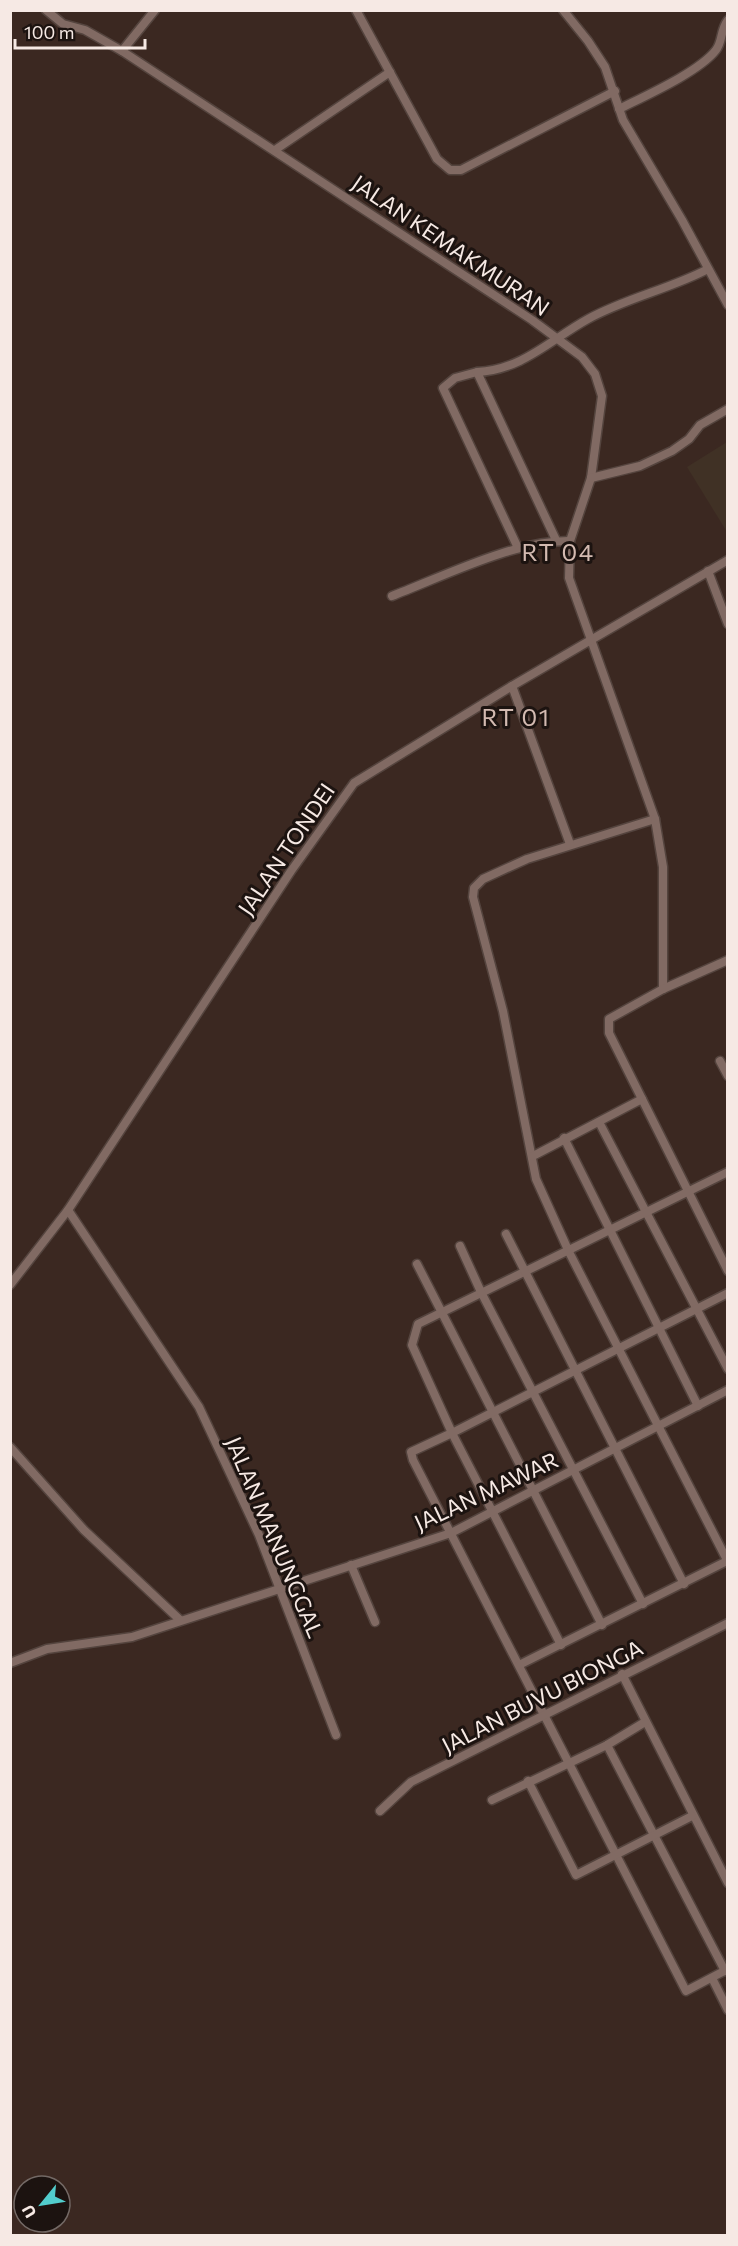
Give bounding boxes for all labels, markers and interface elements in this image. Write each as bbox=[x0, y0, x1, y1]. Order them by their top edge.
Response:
scale bar bbox=[15, 12, 146, 50]
text: 100 m bbox=[24, 21, 74, 43]
street label: JALAN KEMAKMURAN bbox=[347, 169, 555, 321]
district label: RT 04 bbox=[521, 537, 595, 566]
district label: RT 01 bbox=[481, 702, 551, 731]
street label: JALAN TONDEI bbox=[232, 778, 340, 920]
street label: JALAN MANUNGGAL bbox=[220, 1432, 330, 1642]
street label: JALAN MAWAR bbox=[410, 1446, 562, 1536]
street label: JALAN BUVU BIONGA bbox=[437, 1634, 647, 1758]
north arrow bbox=[12, 2174, 72, 2234]
text: U bbox=[17, 2202, 40, 2222]

